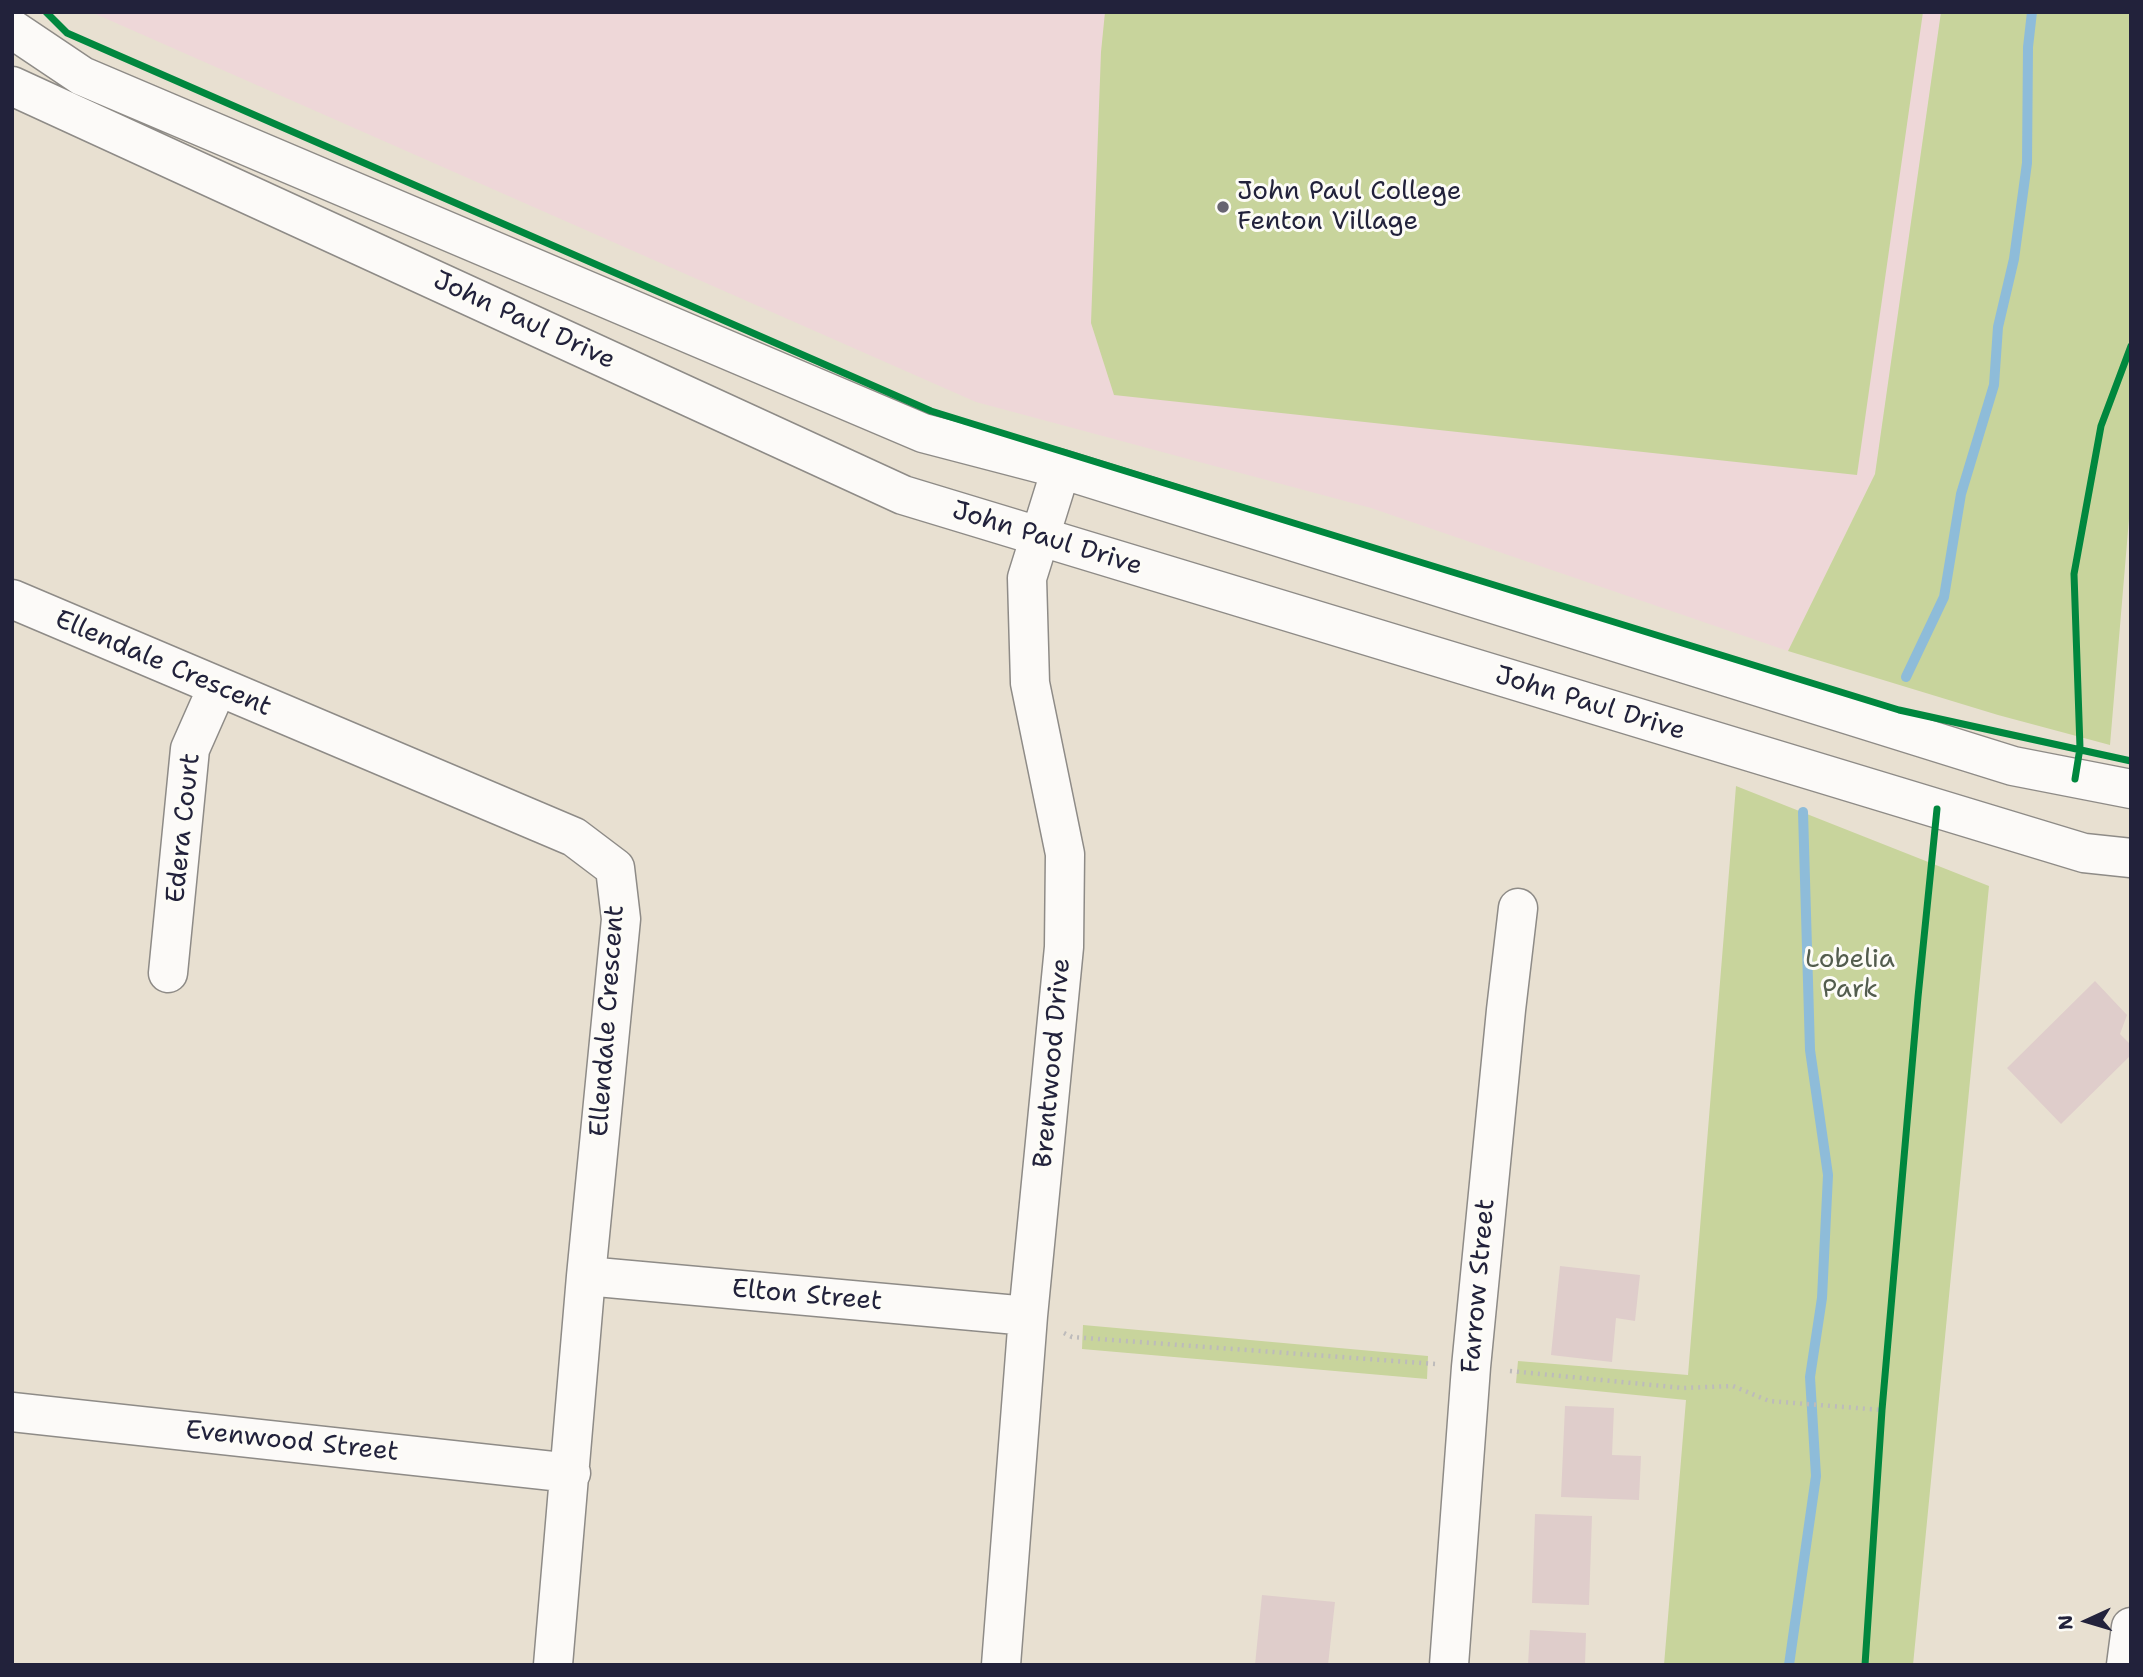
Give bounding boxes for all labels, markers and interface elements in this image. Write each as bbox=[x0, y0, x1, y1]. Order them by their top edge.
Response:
place label: John Paul College Fenton Village bbox=[1237, 176, 1462, 238]
marker: John Paul College Fenton Village bbox=[1215, 199, 1231, 215]
street label: John Paul Drive bbox=[428, 265, 620, 377]
street label: John Paul Drive bbox=[948, 495, 1146, 583]
street label: Ellendale Crescent bbox=[50, 604, 276, 724]
street label: John Paul Drive bbox=[1491, 660, 1689, 748]
street label: Edera Court bbox=[161, 752, 207, 904]
street label: Ellendale Crescent bbox=[584, 904, 632, 1138]
park label: Lobelia Park bbox=[1805, 944, 1895, 1006]
street label: Brentwood Drive bbox=[1028, 957, 1078, 1169]
street label: Farrow Street bbox=[1456, 1198, 1502, 1374]
street label: Elton Street bbox=[731, 1274, 883, 1318]
street label: Evenwood Street bbox=[184, 1415, 400, 1469]
north arrow bbox=[2052, 1586, 2122, 1656]
text: N bbox=[2053, 1614, 2079, 1631]

